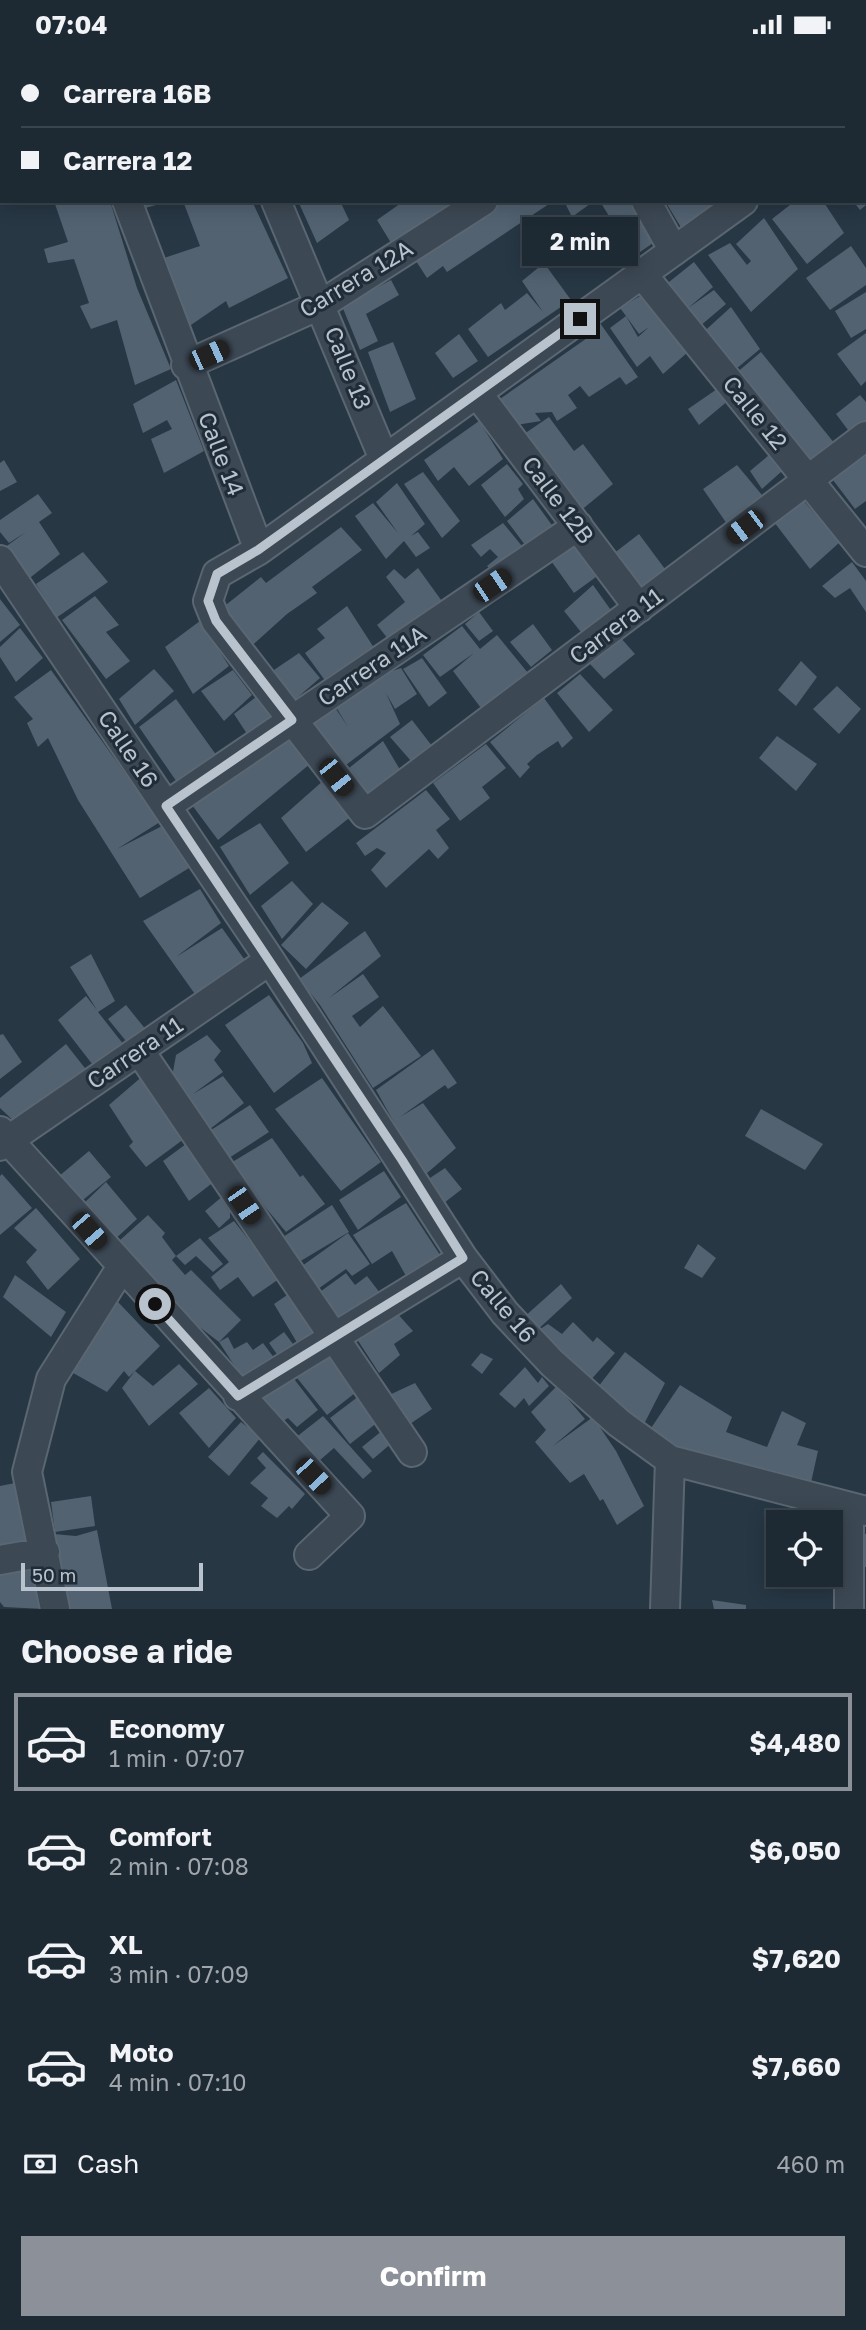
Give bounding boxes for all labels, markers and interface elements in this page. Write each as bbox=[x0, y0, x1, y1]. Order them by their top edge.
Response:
text: 07:04 bbox=[35, 9, 108, 40]
text: Carrera 16B bbox=[63, 78, 211, 109]
text: Carrera 12 bbox=[63, 145, 192, 176]
callout: 2 min bbox=[522, 217, 638, 267]
text: 2 min bbox=[550, 227, 610, 255]
street label: Carrera 12A bbox=[294, 233, 417, 323]
route end bbox=[564, 303, 596, 335]
street label: Calle 13 bbox=[320, 322, 378, 413]
car bbox=[186, 337, 233, 373]
street label: Calle 12 bbox=[718, 370, 794, 455]
street label: Calle 14 bbox=[193, 408, 251, 499]
street label: Calle 12B bbox=[517, 450, 601, 549]
car bbox=[722, 506, 769, 548]
car bbox=[469, 565, 516, 605]
street label: Carrera 11 bbox=[563, 581, 668, 669]
street label: Carrera 11A bbox=[312, 619, 431, 712]
street label: Calle 16 bbox=[93, 704, 165, 792]
car bbox=[315, 754, 358, 800]
street label: Carrera 11 bbox=[81, 1010, 188, 1094]
car bbox=[224, 1182, 265, 1228]
car bbox=[68, 1208, 111, 1254]
street label: Calle 16 bbox=[465, 1263, 543, 1348]
route start bbox=[139, 1288, 171, 1320]
car bbox=[291, 1453, 336, 1499]
map controls bbox=[766, 1510, 843, 1587]
button: locate bbox=[766, 1510, 843, 1587]
scale bar bbox=[21, 1560, 203, 1592]
text: 50 m bbox=[32, 1563, 76, 1586]
text: Choose a ride bbox=[21, 1632, 233, 1670]
icon: car bbox=[25, 1711, 88, 1774]
text: Economy bbox=[109, 1713, 225, 1744]
text: $4,480 bbox=[749, 1727, 841, 1758]
text: 1 min · 07:07 bbox=[109, 1744, 245, 1772]
icon: car bbox=[25, 1819, 88, 1882]
text: Comfort bbox=[109, 1821, 212, 1852]
text: $6,050 bbox=[749, 1835, 841, 1866]
text: 2 min · 07:08 bbox=[109, 1852, 249, 1880]
icon: car bbox=[25, 1927, 88, 1990]
text: XL bbox=[109, 1929, 143, 1960]
text: $7,620 bbox=[752, 1943, 841, 1974]
text: 3 min · 07:09 bbox=[109, 1960, 249, 1988]
icon: car bbox=[25, 2035, 88, 2098]
text: Moto bbox=[109, 2037, 174, 2068]
text: $7,660 bbox=[751, 2051, 841, 2082]
text: 4 min · 07:10 bbox=[109, 2068, 247, 2096]
icon: cash bbox=[21, 2145, 59, 2183]
text: Cash bbox=[77, 2148, 139, 2179]
text: 460 m bbox=[777, 2150, 845, 2178]
button: Confirm bbox=[21, 2236, 845, 2316]

